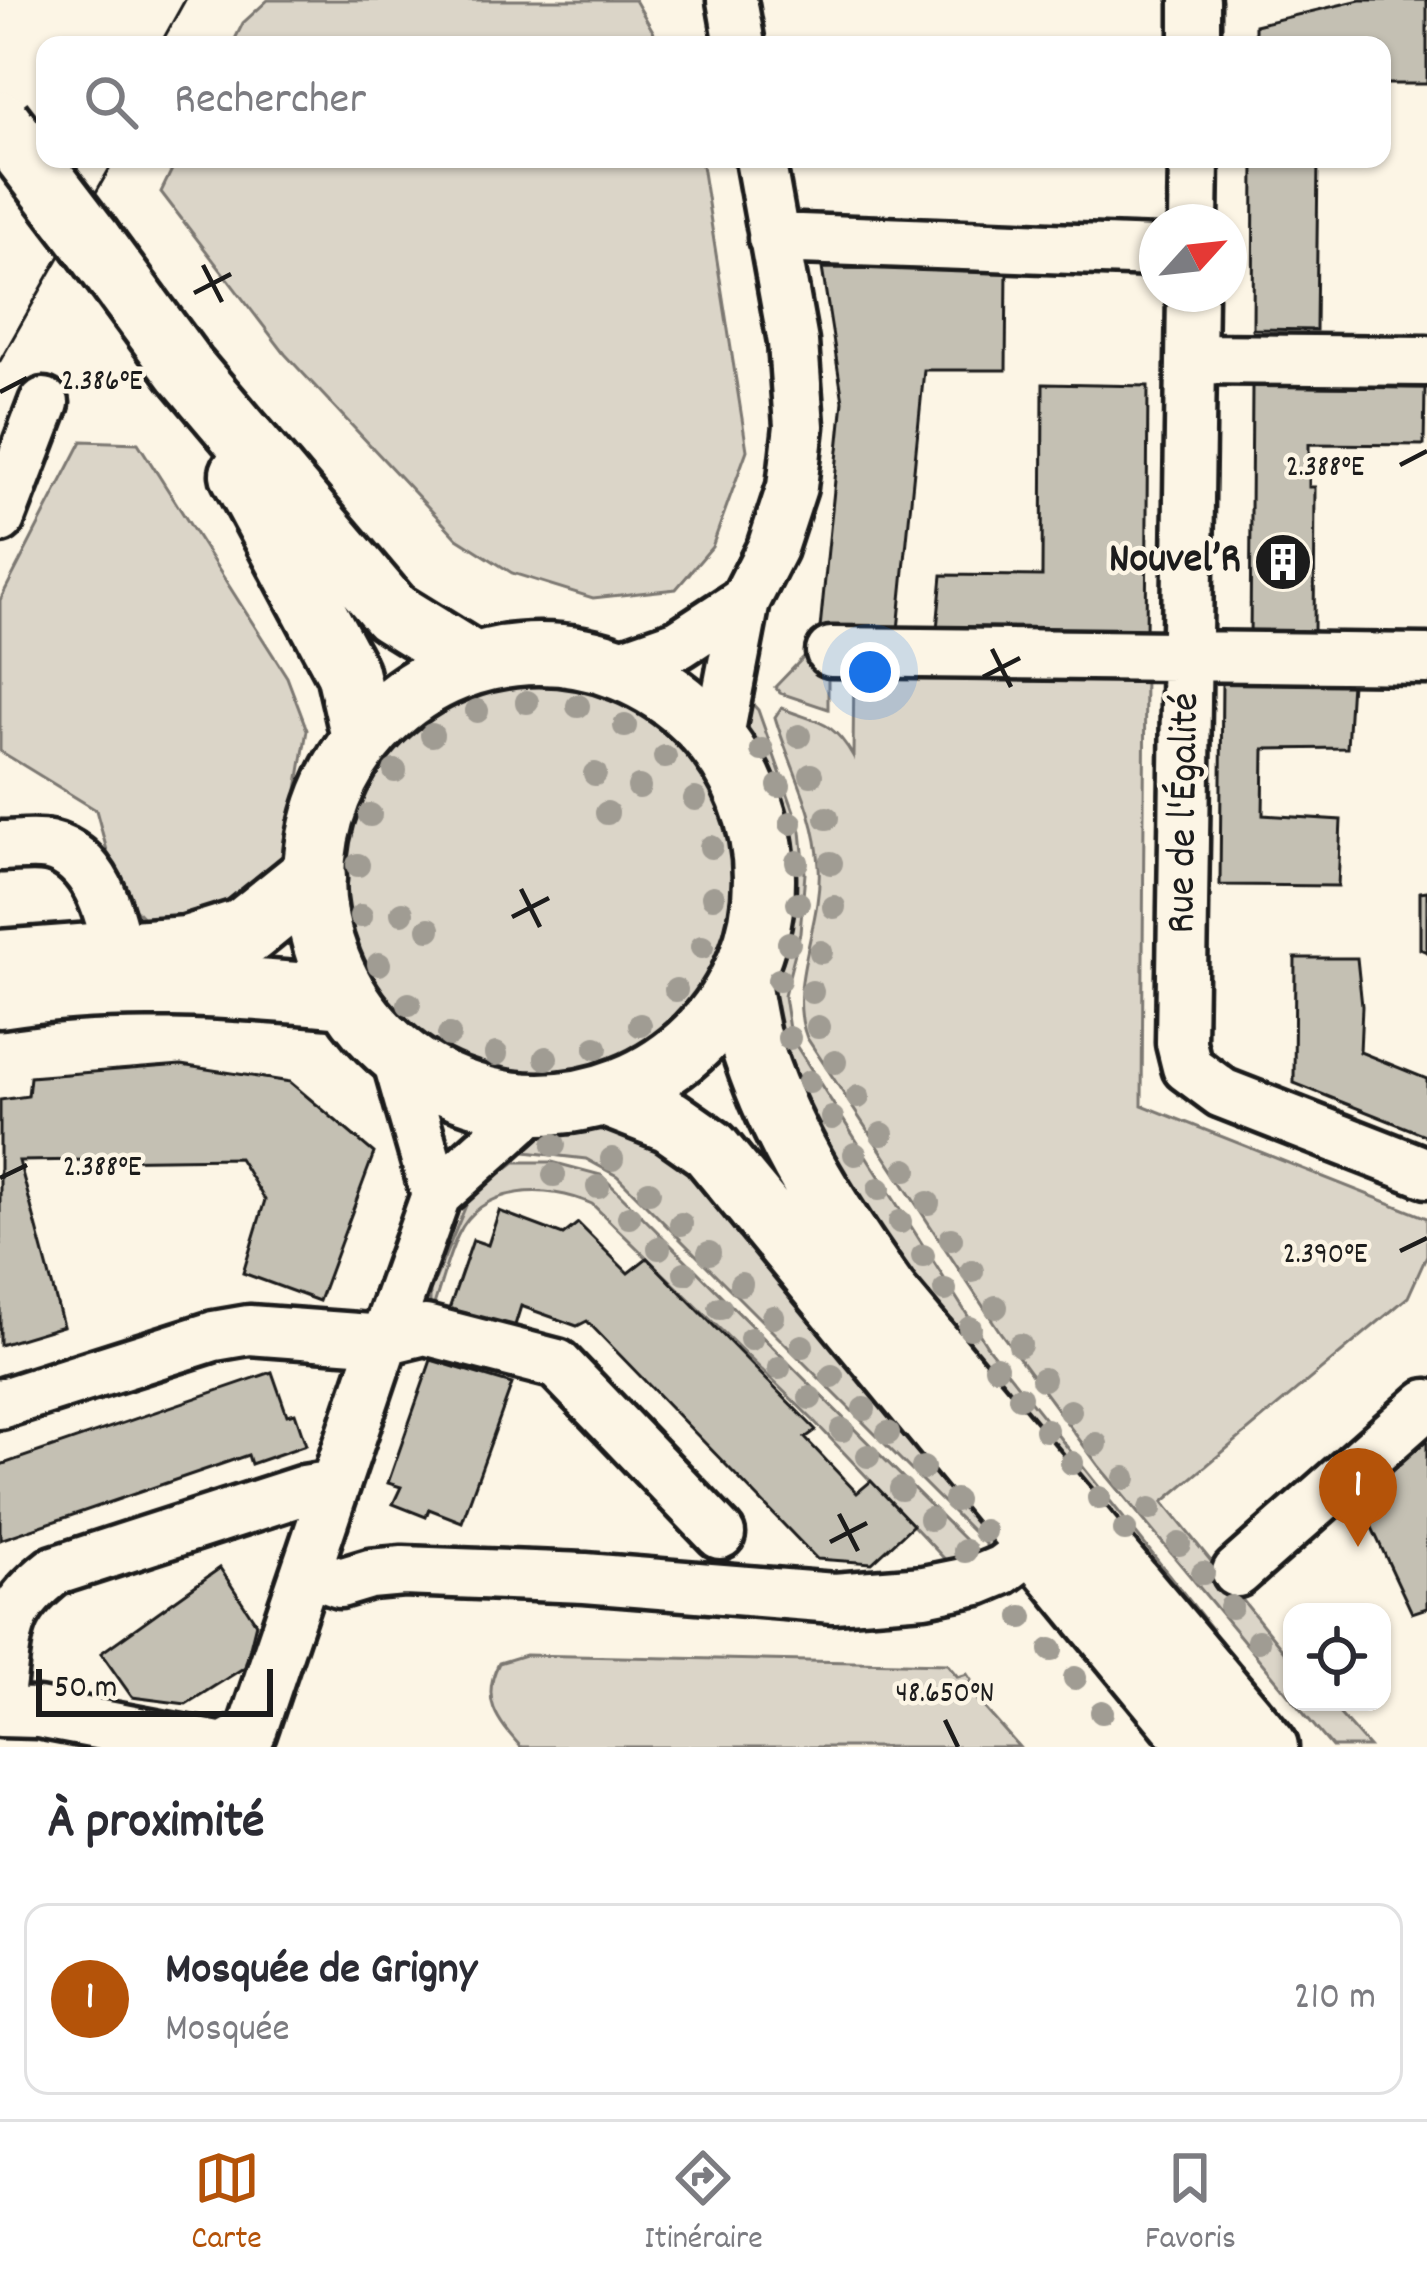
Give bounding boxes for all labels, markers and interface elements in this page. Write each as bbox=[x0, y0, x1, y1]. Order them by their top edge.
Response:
search box bbox=[36, 36, 1391, 168]
icon: search bbox=[78, 69, 144, 135]
text: Rechercher bbox=[174, 70, 366, 134]
north arrow bbox=[1139, 204, 1247, 312]
text: 2.386°E bbox=[61, 362, 143, 405]
text: 2.388°E bbox=[1286, 448, 1365, 491]
building icon: Nouvel’R bbox=[1252, 531, 1314, 593]
place label: Nouvel’R bbox=[1109, 532, 1241, 592]
your location bbox=[840, 642, 900, 702]
street label: Rue de l'Égalité bbox=[1154, 692, 1218, 934]
text: 2.388°E bbox=[63, 1148, 142, 1191]
text: 2.390°E bbox=[1283, 1235, 1368, 1278]
pin: 1 bbox=[1319, 1448, 1397, 1547]
map controls bbox=[1283, 1603, 1391, 1711]
button: locate bbox=[1283, 1603, 1391, 1711]
scale bar bbox=[36, 1663, 273, 1716]
text: 50 m bbox=[54, 1666, 118, 1713]
text: 48.650°N bbox=[896, 1674, 994, 1717]
text: À proximité bbox=[48, 1789, 265, 1861]
text: Mosquée de Grigny bbox=[165, 1940, 477, 2004]
text: 1 bbox=[86, 1972, 94, 2027]
text: 210 m bbox=[1293, 1972, 1376, 2027]
text: Mosquée bbox=[165, 2004, 290, 2059]
tab: Carte bbox=[191, 2145, 262, 2264]
tab: Itinéraire bbox=[644, 2145, 763, 2264]
tab: Favoris bbox=[1145, 2145, 1236, 2264]

